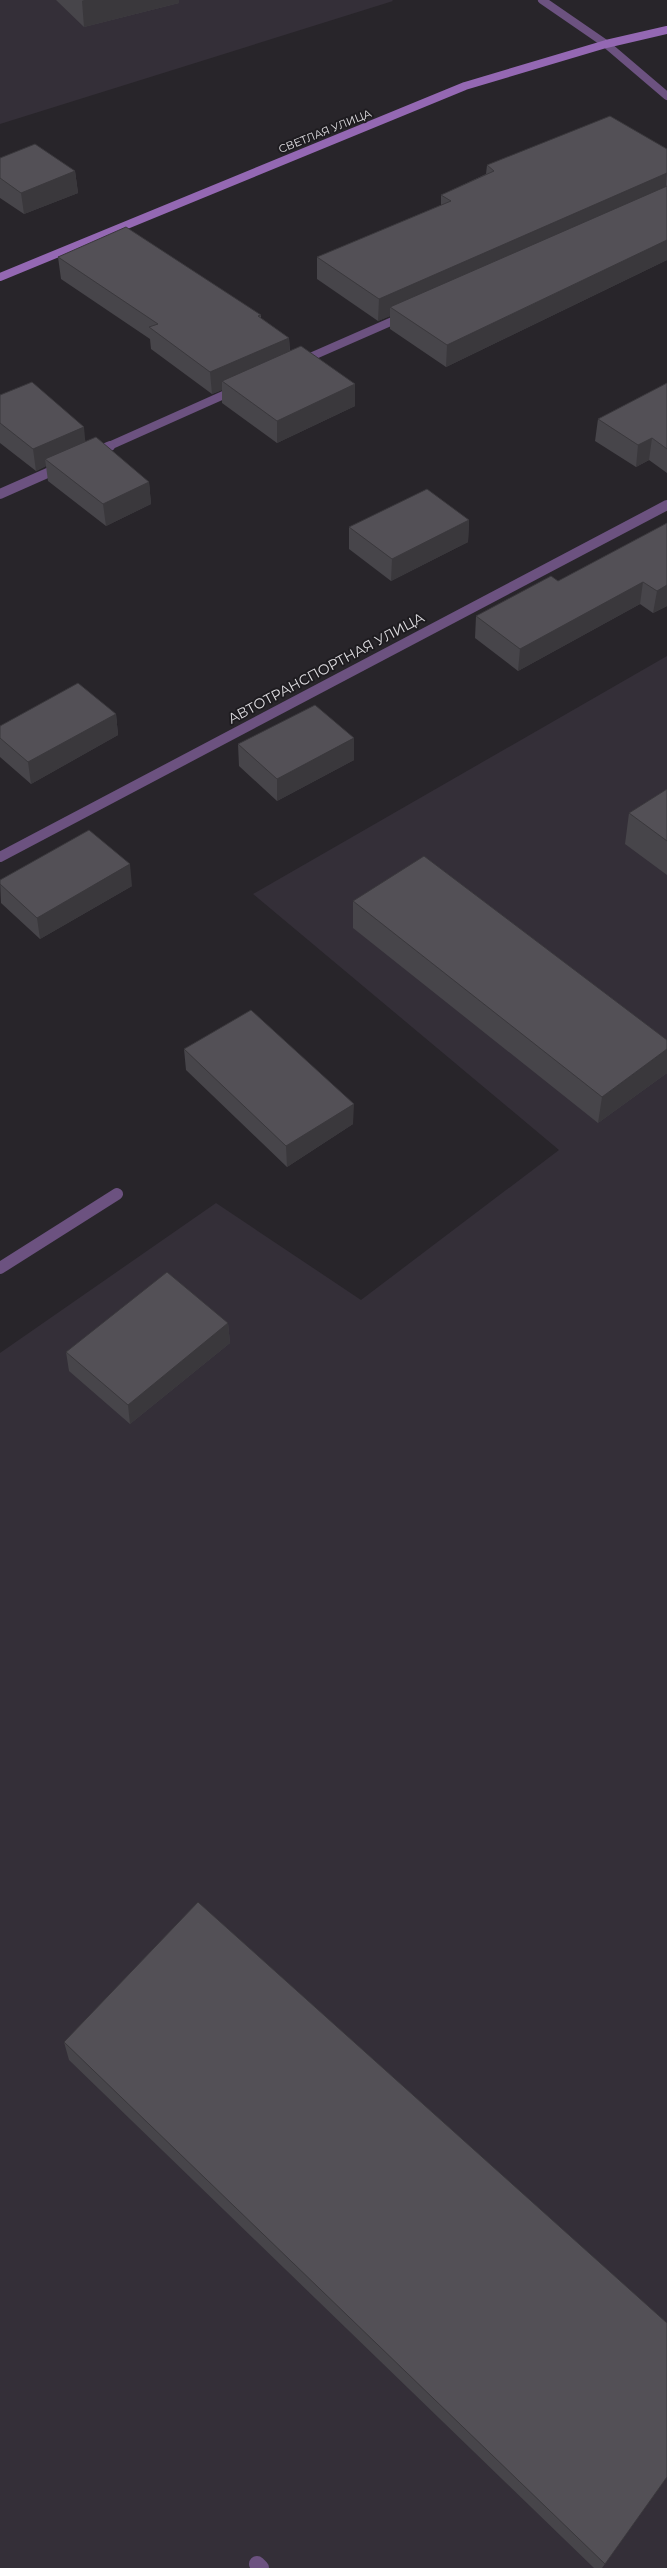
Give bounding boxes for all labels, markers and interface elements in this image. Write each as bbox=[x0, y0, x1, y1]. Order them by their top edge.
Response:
street label: СВЕТЛАЯ УЛИЦА bbox=[276, 106, 374, 156]
street label: АВТОТРАНСПОРТНАЯ УЛИЦА bbox=[225, 608, 428, 728]

